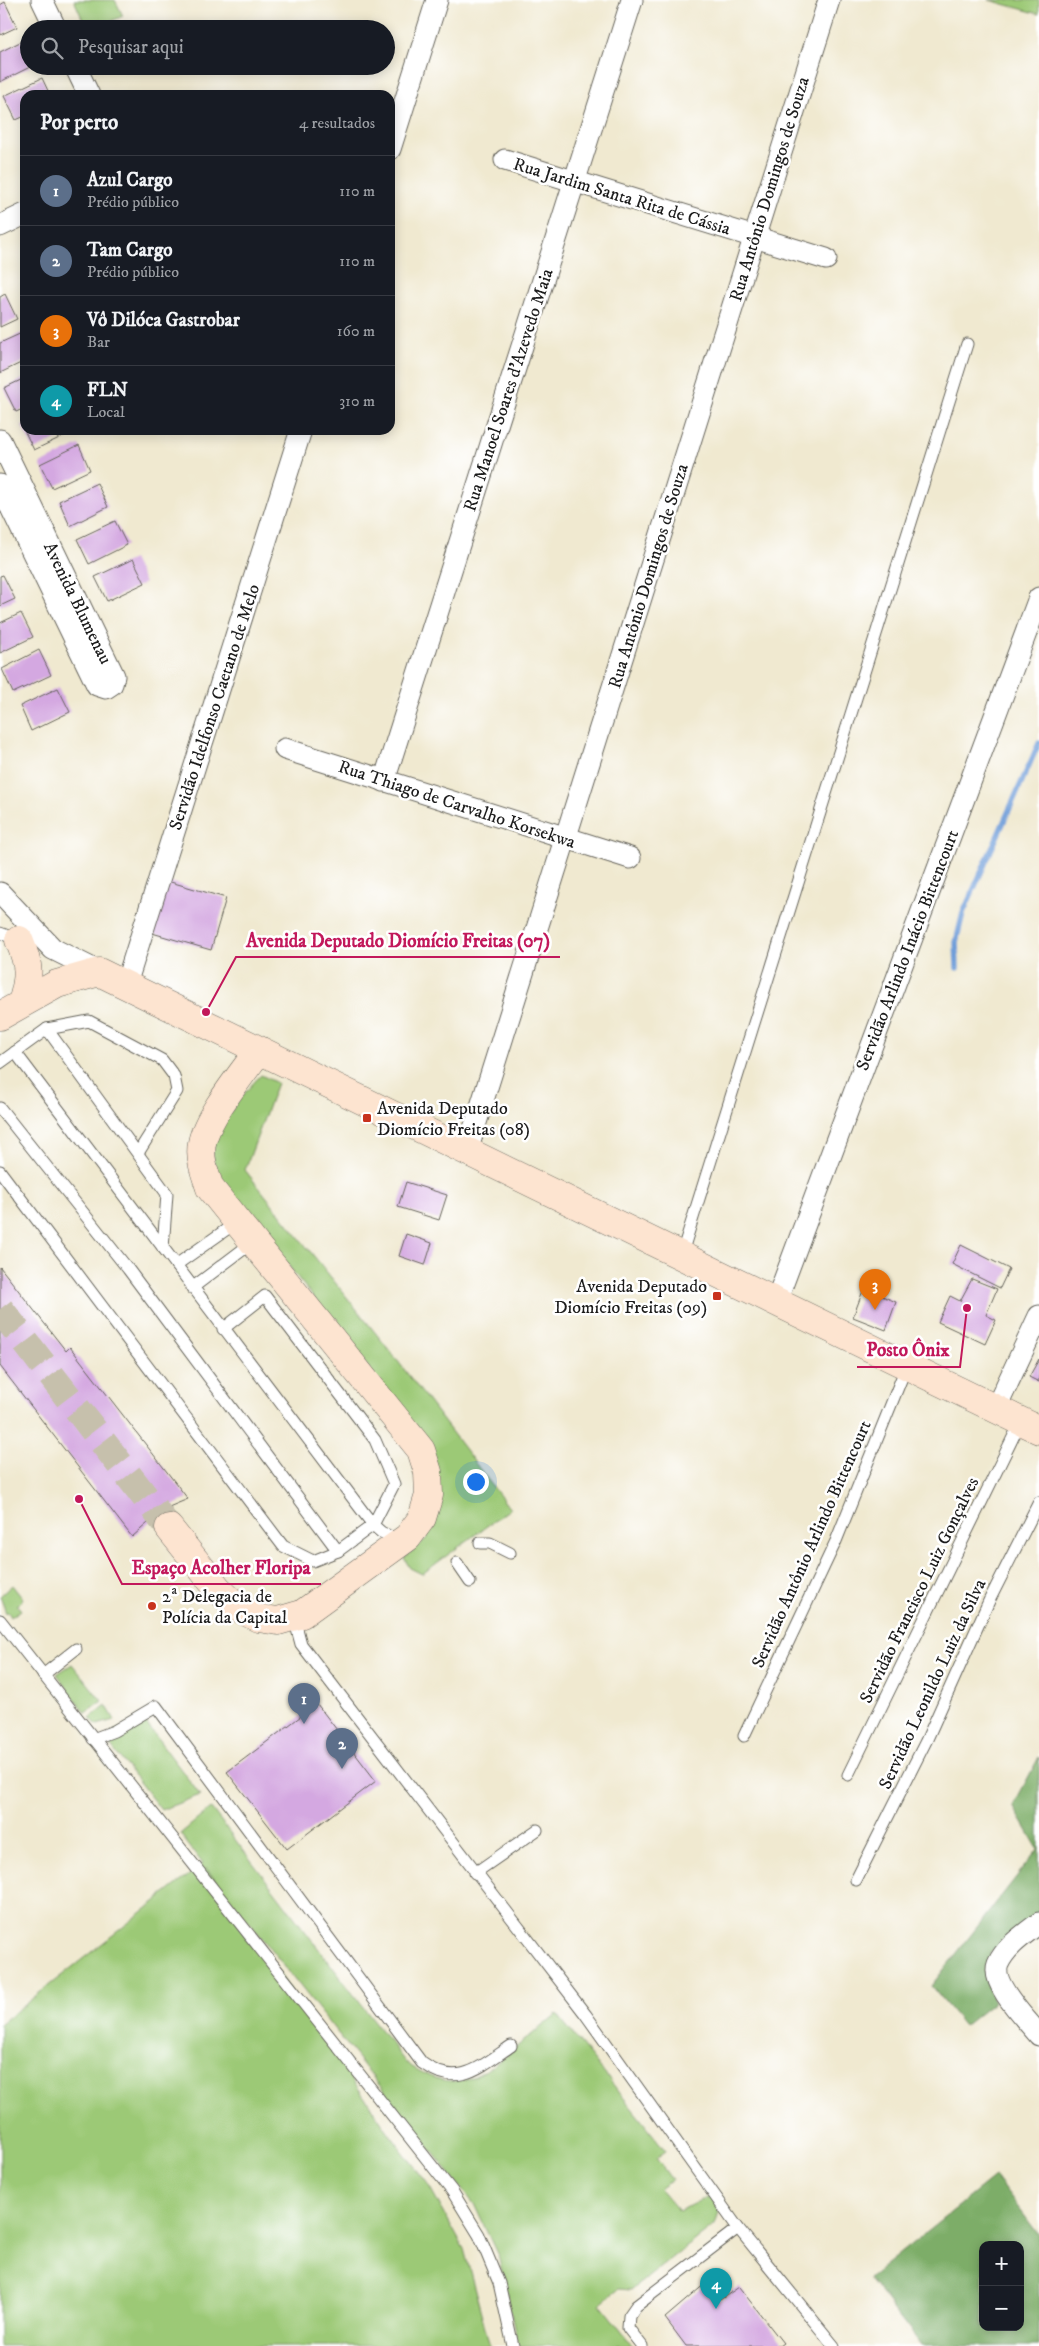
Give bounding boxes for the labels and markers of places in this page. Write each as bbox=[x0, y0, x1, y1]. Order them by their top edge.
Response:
callout: Avenida Deputado Diomício Freitas (07) bbox=[236, 923, 560, 957]
place label: Avenida Deputado Diomício Freitas (08) bbox=[377, 1098, 530, 1141]
marker: Avenida Deputado Diomício Freitas (08) bbox=[361, 1112, 373, 1124]
pin: 3 bbox=[859, 1269, 891, 1310]
place label: Avenida Deputado Diomício Freitas (09) bbox=[554, 1276, 707, 1319]
marker: Avenida Deputado Diomício Freitas (09) bbox=[711, 1290, 723, 1302]
callout: Posto Ônix bbox=[857, 1333, 960, 1367]
callout: Espaço Acolher Floripa bbox=[122, 1550, 321, 1584]
place label: 2ª Delegacia de Polícia da Capital bbox=[162, 1586, 288, 1629]
marker: 2ª Delegacia de Polícia da Capital bbox=[146, 1600, 158, 1612]
pin: 1 bbox=[288, 1683, 320, 1724]
pin: 2 bbox=[326, 1728, 358, 1769]
pin: 4 bbox=[700, 2268, 732, 2309]

